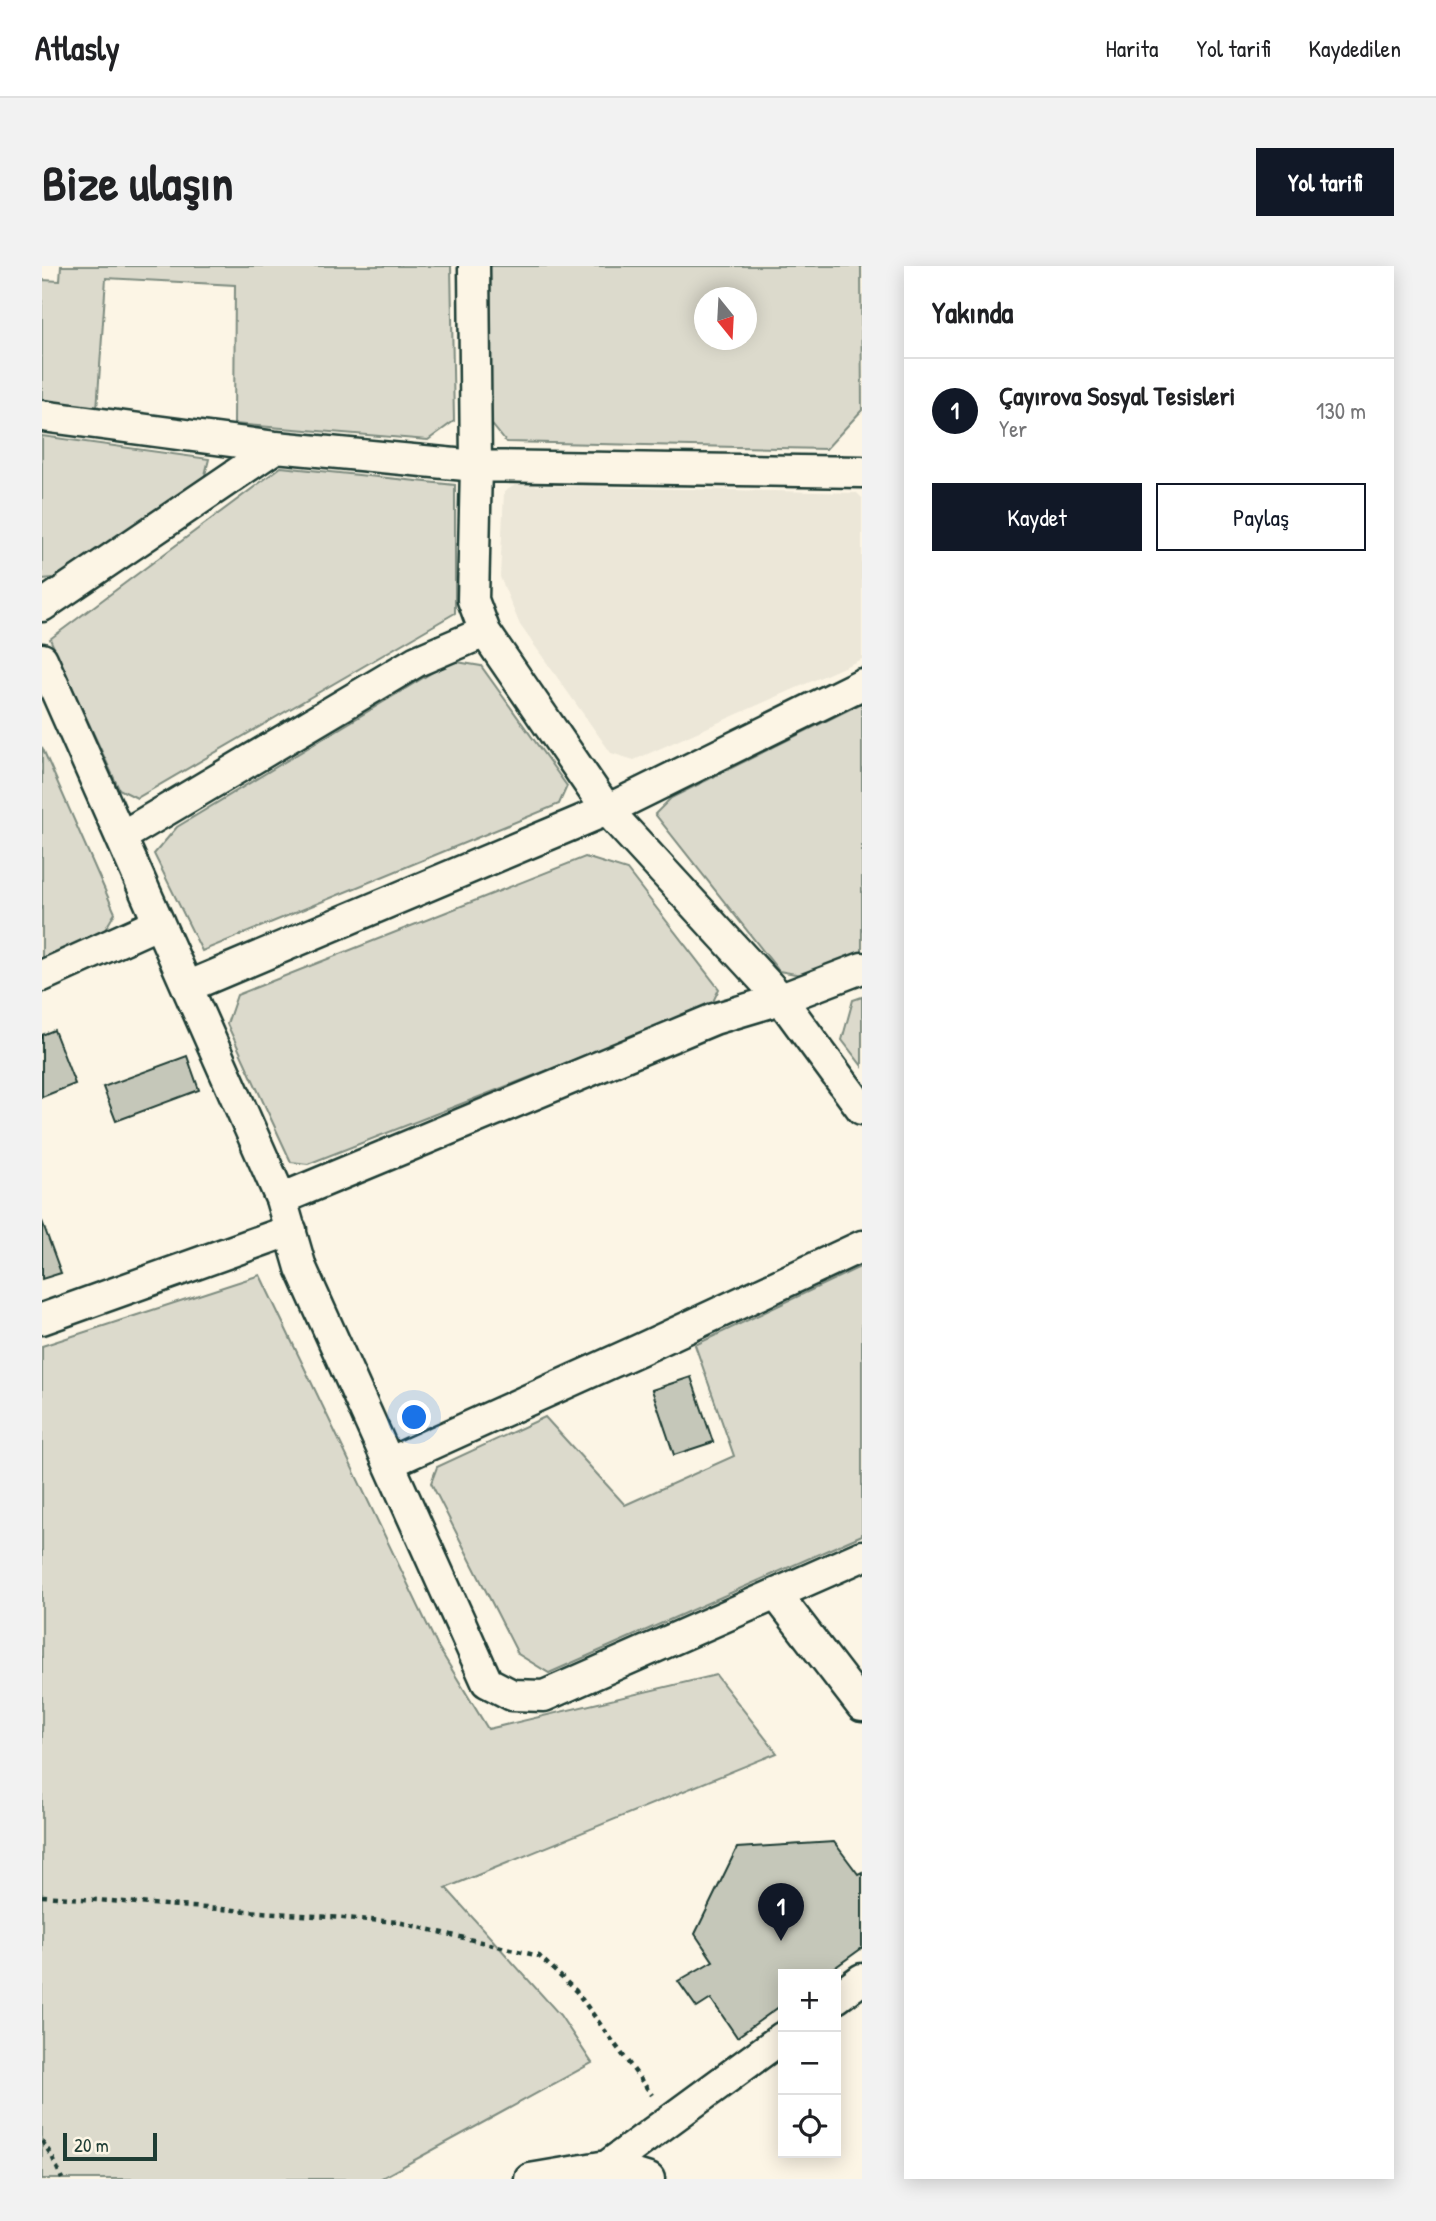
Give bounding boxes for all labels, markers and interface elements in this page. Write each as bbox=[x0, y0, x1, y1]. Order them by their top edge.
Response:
text: Atlasly bbox=[35, 26, 120, 70]
text: Harita bbox=[1105, 32, 1158, 64]
text: Yol tarifi bbox=[1196, 32, 1270, 64]
text: Kaydedilen bbox=[1308, 32, 1401, 64]
button: Yol tarifi bbox=[1256, 148, 1394, 216]
text: Bize ulaşın bbox=[42, 149, 233, 215]
north arrow bbox=[694, 287, 757, 350]
text: Yakında bbox=[932, 292, 1013, 332]
text: Çayırova Sosyal Tesisleri bbox=[999, 378, 1235, 413]
text: 1 bbox=[951, 395, 959, 426]
text: 130 m bbox=[1316, 395, 1366, 426]
text: Yer bbox=[999, 413, 1027, 444]
button: Kaydet bbox=[932, 483, 1142, 551]
button: Paylaş bbox=[1156, 483, 1366, 551]
your location bbox=[397, 1400, 431, 1434]
pin: 1 bbox=[758, 1883, 804, 1941]
map controls bbox=[778, 1969, 841, 2158]
button: + bbox=[778, 1969, 841, 2032]
button: − bbox=[778, 2032, 841, 2095]
button: locate bbox=[778, 2095, 841, 2158]
scale bar bbox=[63, 2130, 158, 2162]
text: 20 m bbox=[74, 2132, 109, 2158]

